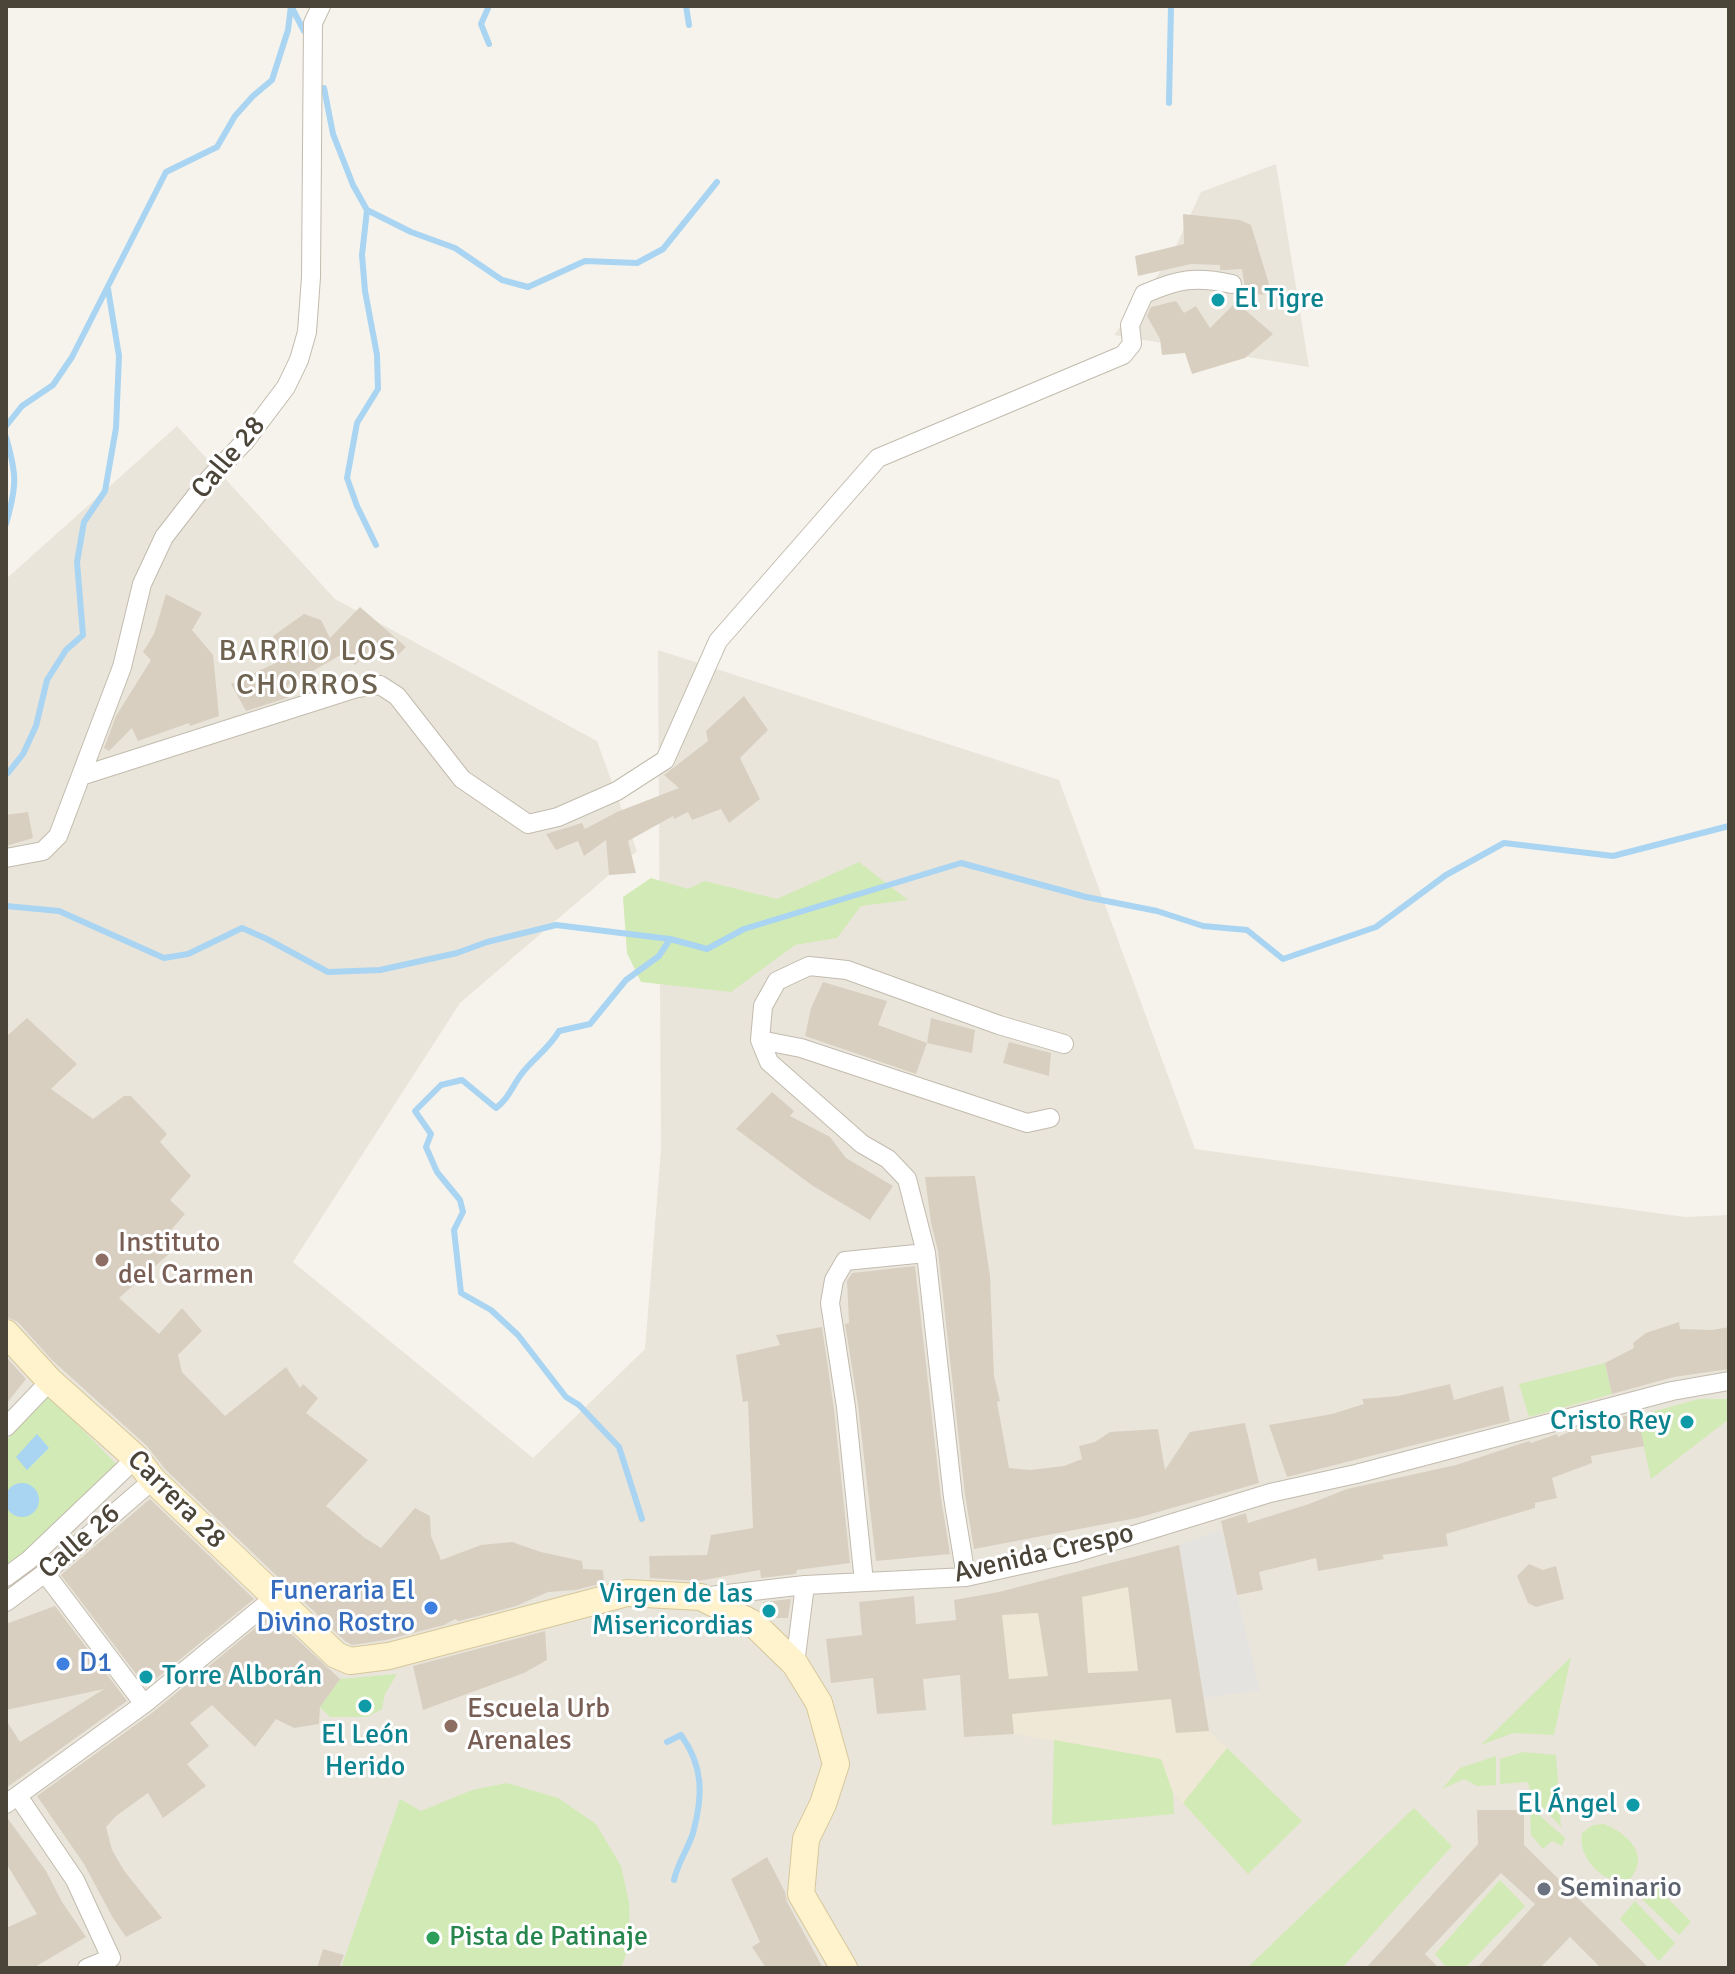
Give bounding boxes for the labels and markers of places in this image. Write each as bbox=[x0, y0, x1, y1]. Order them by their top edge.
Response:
place label: El Tigre bbox=[1234, 283, 1324, 317]
marker: El Tigre bbox=[1209, 291, 1227, 309]
place label: Instituto del Carmen bbox=[118, 1227, 254, 1293]
marker: Instituto del Carmen bbox=[93, 1251, 111, 1269]
place label: Cristo Rey bbox=[1550, 1405, 1671, 1439]
marker: Cristo Rey bbox=[1678, 1413, 1696, 1431]
place label: Funeraria El Divino Rostro bbox=[256, 1575, 415, 1641]
place label: Virgen de las Misericordias bbox=[592, 1578, 753, 1644]
marker: Funeraria El Divino Rostro bbox=[422, 1599, 440, 1617]
marker: Virgen de las Misericordias bbox=[760, 1602, 778, 1620]
place label: D1 bbox=[79, 1647, 112, 1681]
marker: D1 bbox=[54, 1655, 72, 1673]
place label: Torre Alborán bbox=[162, 1660, 322, 1694]
marker: Torre Alborán bbox=[137, 1668, 155, 1686]
place label: Escuela Urb Arenales bbox=[467, 1693, 610, 1759]
marker: El León Herido bbox=[356, 1697, 374, 1715]
marker: Escuela Urb Arenales bbox=[442, 1717, 460, 1735]
place label: El León Herido bbox=[321, 1719, 409, 1785]
place label: El Ángel bbox=[1517, 1788, 1617, 1822]
marker: El Ángel bbox=[1624, 1796, 1642, 1814]
place label: Seminario bbox=[1560, 1872, 1682, 1906]
marker: Seminario bbox=[1535, 1880, 1553, 1898]
place label: Pista de Patinaje bbox=[449, 1921, 648, 1955]
marker: Pista de Patinaje bbox=[424, 1929, 442, 1947]

